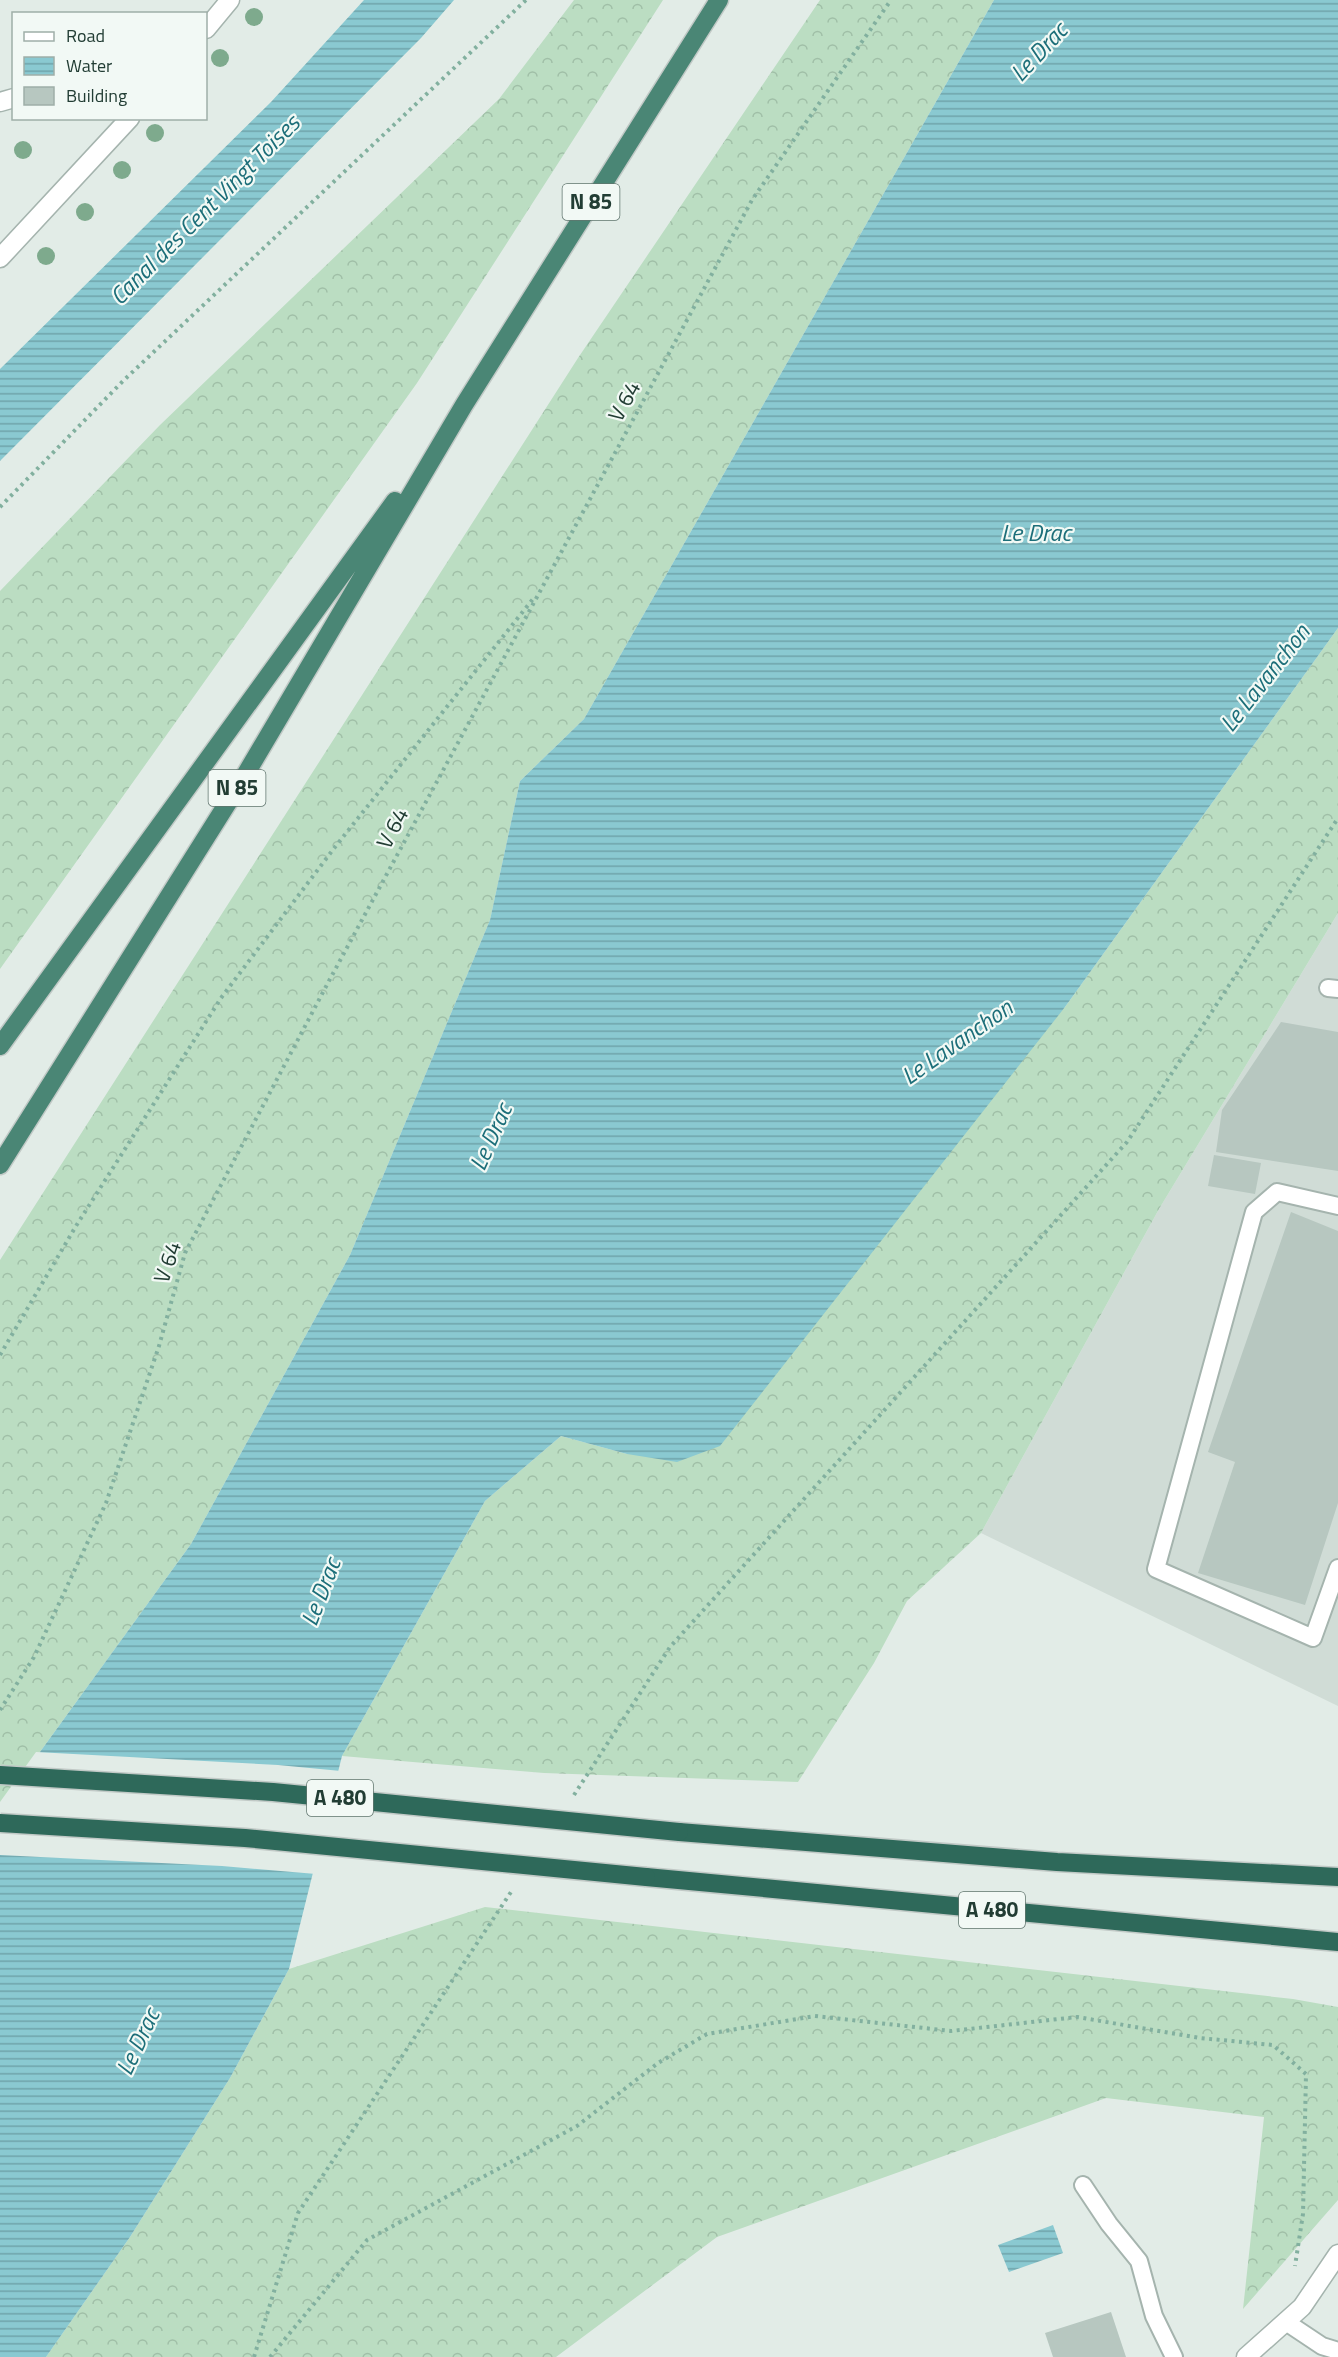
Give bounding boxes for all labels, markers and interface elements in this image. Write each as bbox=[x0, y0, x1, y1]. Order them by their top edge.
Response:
legend bbox=[12, 12, 207, 120]
water label: Le Drac bbox=[1001, 12, 1077, 89]
text: Road bbox=[66, 22, 105, 49]
text: Water bbox=[66, 52, 112, 79]
text: Building bbox=[66, 82, 127, 109]
water label: Canal des Cent Vingt Toises bbox=[101, 105, 309, 313]
road number: N 85 bbox=[562, 184, 620, 220]
street label: V 64 bbox=[599, 374, 649, 428]
water label: Le Drac bbox=[1001, 514, 1073, 550]
water label: Le Lavanchon bbox=[1210, 615, 1319, 739]
road number: N 85 bbox=[208, 770, 266, 806]
street label: V 64 bbox=[367, 801, 417, 855]
water label: Le Lavanchon bbox=[893, 989, 1020, 1093]
water label: Le Drac bbox=[459, 1095, 522, 1176]
street label: V 64 bbox=[144, 1236, 190, 1288]
water label: Le Drac bbox=[291, 1550, 350, 1631]
road number: A 480 bbox=[307, 1780, 373, 1816]
road number: A 480 bbox=[959, 1892, 1025, 1928]
water label: Le Drac bbox=[106, 2000, 169, 2081]

